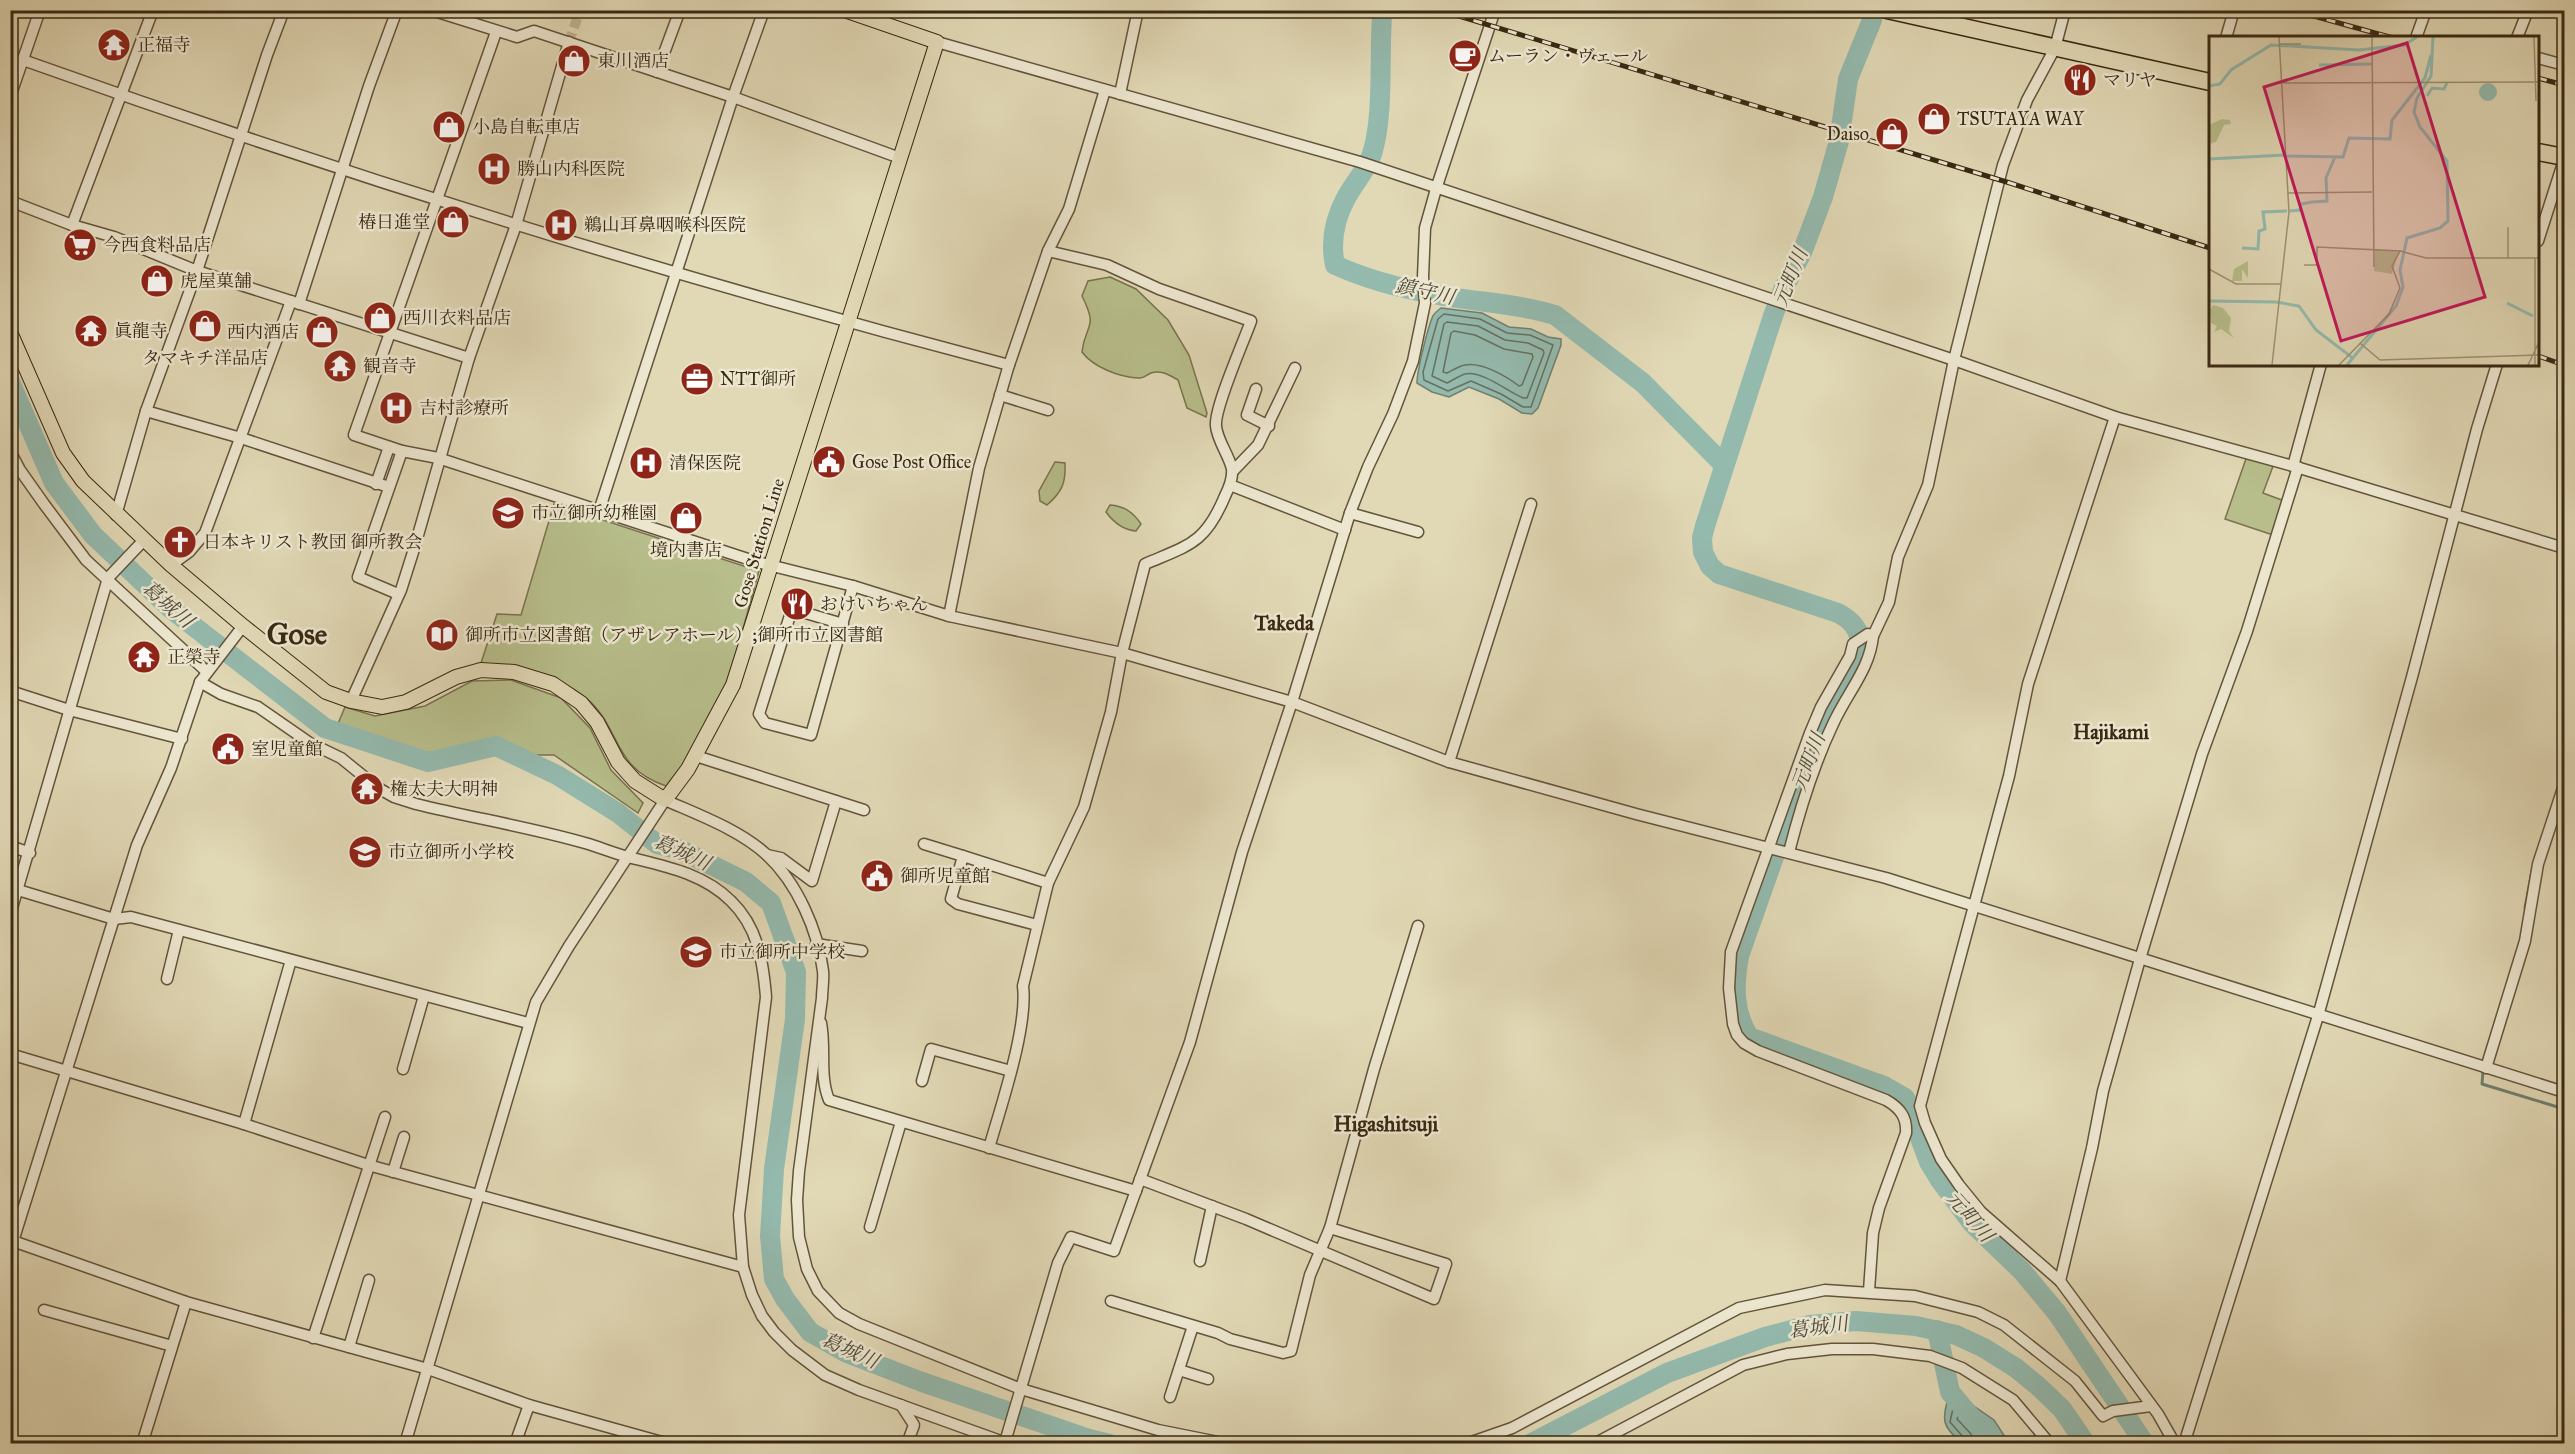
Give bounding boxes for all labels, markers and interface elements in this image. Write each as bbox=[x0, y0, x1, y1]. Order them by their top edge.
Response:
temple icon: 正福寺 bbox=[96, 27, 132, 63]
place label: 正福寺 bbox=[137, 34, 191, 56]
inset map bbox=[2209, 36, 2539, 366]
cafe icon: ムーラン・ヴェール bbox=[1447, 38, 1483, 74]
shop icon: 東川酒店 bbox=[556, 43, 592, 79]
place label: ムーラン・ヴェール bbox=[1488, 45, 1648, 67]
place label: 東川酒店 bbox=[597, 50, 669, 72]
restaurant icon: マリヤ bbox=[2062, 62, 2098, 98]
place label: マリヤ bbox=[2103, 69, 2157, 91]
shop icon: TSUTAYA WAY bbox=[1916, 101, 1952, 137]
place label: TSUTAYA WAY bbox=[1957, 108, 2085, 130]
shop icon: 小島自転車店 bbox=[431, 109, 467, 145]
place label: 小島自転車店 bbox=[472, 116, 580, 138]
shop icon: Daiso bbox=[1874, 116, 1910, 152]
place label: Daiso bbox=[1826, 123, 1869, 145]
hospital icon: 勝山内科医院 bbox=[476, 151, 512, 187]
place label: 勝山内科医院 bbox=[517, 158, 625, 180]
shop icon: 椿日進堂 bbox=[435, 204, 471, 240]
hospital icon: 鵜山耳鼻咽喉科医院 bbox=[543, 207, 579, 243]
place label: 椿日進堂 bbox=[358, 211, 430, 233]
place label: 鵜山耳鼻咽喉科医院 bbox=[584, 214, 746, 236]
supermarket icon: 今西食料品店 bbox=[62, 227, 98, 263]
place label: 今西食料品店 bbox=[103, 234, 211, 256]
water label: 元町川 bbox=[1768, 243, 1813, 309]
shop icon: 虎屋菓舗 bbox=[139, 263, 175, 299]
place label: 虎屋菓舗 bbox=[180, 270, 252, 292]
water label: 鎮守川 bbox=[1393, 273, 1459, 309]
shop icon: 西川衣料品店 bbox=[362, 300, 398, 336]
place label: 西川衣料品店 bbox=[403, 307, 511, 329]
shop icon: タマキチ洋品店 bbox=[187, 308, 223, 344]
temple icon: 眞龍寺 bbox=[73, 313, 109, 349]
shop icon: 西内酒店 bbox=[304, 314, 340, 350]
place label: 眞龍寺 bbox=[114, 320, 168, 342]
place label: 西内酒店 bbox=[227, 321, 299, 343]
place label: タマキチ洋品店 bbox=[142, 347, 268, 369]
temple icon: 観音寺 bbox=[322, 348, 358, 384]
place label: 観音寺 bbox=[363, 355, 417, 377]
office icon: NTT御所 bbox=[679, 361, 715, 397]
place label: NTT御所 bbox=[720, 368, 796, 390]
hospital icon: 吉村診療所 bbox=[378, 390, 414, 426]
place label: 吉村診療所 bbox=[419, 397, 509, 419]
public building icon: Gose Post Office bbox=[811, 444, 847, 480]
hospital icon: 清保医院 bbox=[628, 445, 664, 481]
place label: Gose Post Office bbox=[852, 451, 971, 473]
place label: 清保医院 bbox=[669, 452, 741, 474]
street label: Gose Station Line bbox=[729, 476, 789, 610]
school or university icon: 市立御所幼稚園 bbox=[490, 495, 526, 531]
shop icon: 境内書店 bbox=[668, 500, 704, 536]
place label: 市立御所幼稚園 bbox=[531, 502, 657, 524]
church icon: 日本キリスト教団 御所教会 bbox=[162, 524, 198, 560]
place label: 日本キリスト教団 御所教会 bbox=[203, 531, 423, 553]
place label: 境内書店 bbox=[650, 539, 722, 561]
water label: 葛城川 bbox=[137, 575, 200, 634]
restaurant icon: おけいちゃん bbox=[779, 586, 815, 622]
place label: おけいちゃん bbox=[820, 593, 928, 615]
district label: Takeda bbox=[1253, 610, 1315, 636]
district label: Gose bbox=[267, 616, 328, 652]
library icon: 御所市立図書館（アザレアホール）;御所市立図書館 bbox=[424, 617, 460, 653]
place label: 御所市立図書館（アザレアホール）;御所市立図書館 bbox=[465, 624, 883, 646]
temple icon: 正榮寺 bbox=[126, 639, 162, 675]
place label: 正榮寺 bbox=[167, 646, 221, 668]
district label: Hajikami bbox=[2073, 720, 2150, 745]
water label: 元町川 bbox=[1786, 728, 1831, 794]
public building icon: 室児童館 bbox=[210, 731, 246, 767]
place label: 室児童館 bbox=[251, 738, 323, 760]
temple icon: 権太夫大明神 bbox=[349, 771, 385, 807]
place label: 権太夫大明神 bbox=[390, 778, 498, 800]
water label: 葛城川 bbox=[650, 829, 716, 876]
school or university icon: 市立御所小学校 bbox=[347, 834, 383, 870]
place label: 市立御所小学校 bbox=[388, 841, 514, 863]
public building icon: 御所児童館 bbox=[859, 858, 895, 894]
place label: 御所児童館 bbox=[900, 865, 990, 887]
school or university icon: 市立御所中学校 bbox=[678, 934, 714, 970]
place label: 市立御所中学校 bbox=[719, 941, 845, 963]
district label: Higashitsuji bbox=[1334, 1111, 1439, 1137]
water label: 元町川 bbox=[1941, 1185, 2000, 1248]
water label: 葛城川 bbox=[1787, 1311, 1851, 1343]
water label: 葛城川 bbox=[818, 1327, 884, 1374]

